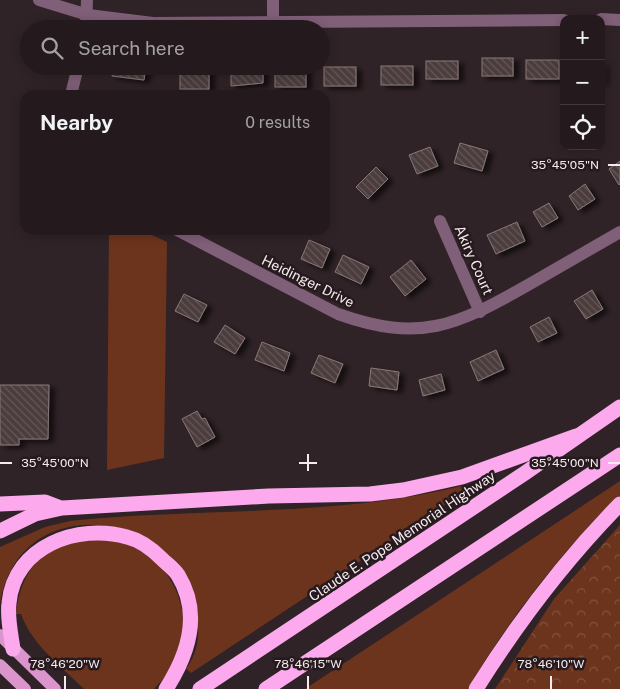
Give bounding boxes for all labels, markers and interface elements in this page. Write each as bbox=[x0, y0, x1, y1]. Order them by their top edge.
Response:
map controls bbox=[560, 15, 605, 150]
button: + bbox=[560, 15, 605, 60]
search box bbox=[20, 20, 330, 75]
icon: search bbox=[38, 34, 66, 62]
text: Search here bbox=[78, 37, 185, 59]
button: − bbox=[560, 60, 605, 105]
button: locate bbox=[560, 105, 605, 150]
text: Nearby bbox=[40, 110, 113, 135]
text: 0 results bbox=[245, 113, 310, 132]
text: 35°45'05"N bbox=[531, 158, 599, 172]
street label: Akiry Court bbox=[452, 223, 496, 297]
street label: Heidinger Drive bbox=[259, 252, 357, 310]
text: 35°45'00"N bbox=[21, 456, 89, 470]
text: 35°45'00"N bbox=[531, 456, 599, 470]
street label: Claude E. Pope Memorial Highway bbox=[306, 467, 499, 605]
text: 78°46'20"W bbox=[30, 657, 100, 671]
text: 78°46'15"W bbox=[274, 657, 342, 671]
text: 78°46'10"W bbox=[517, 657, 585, 671]

